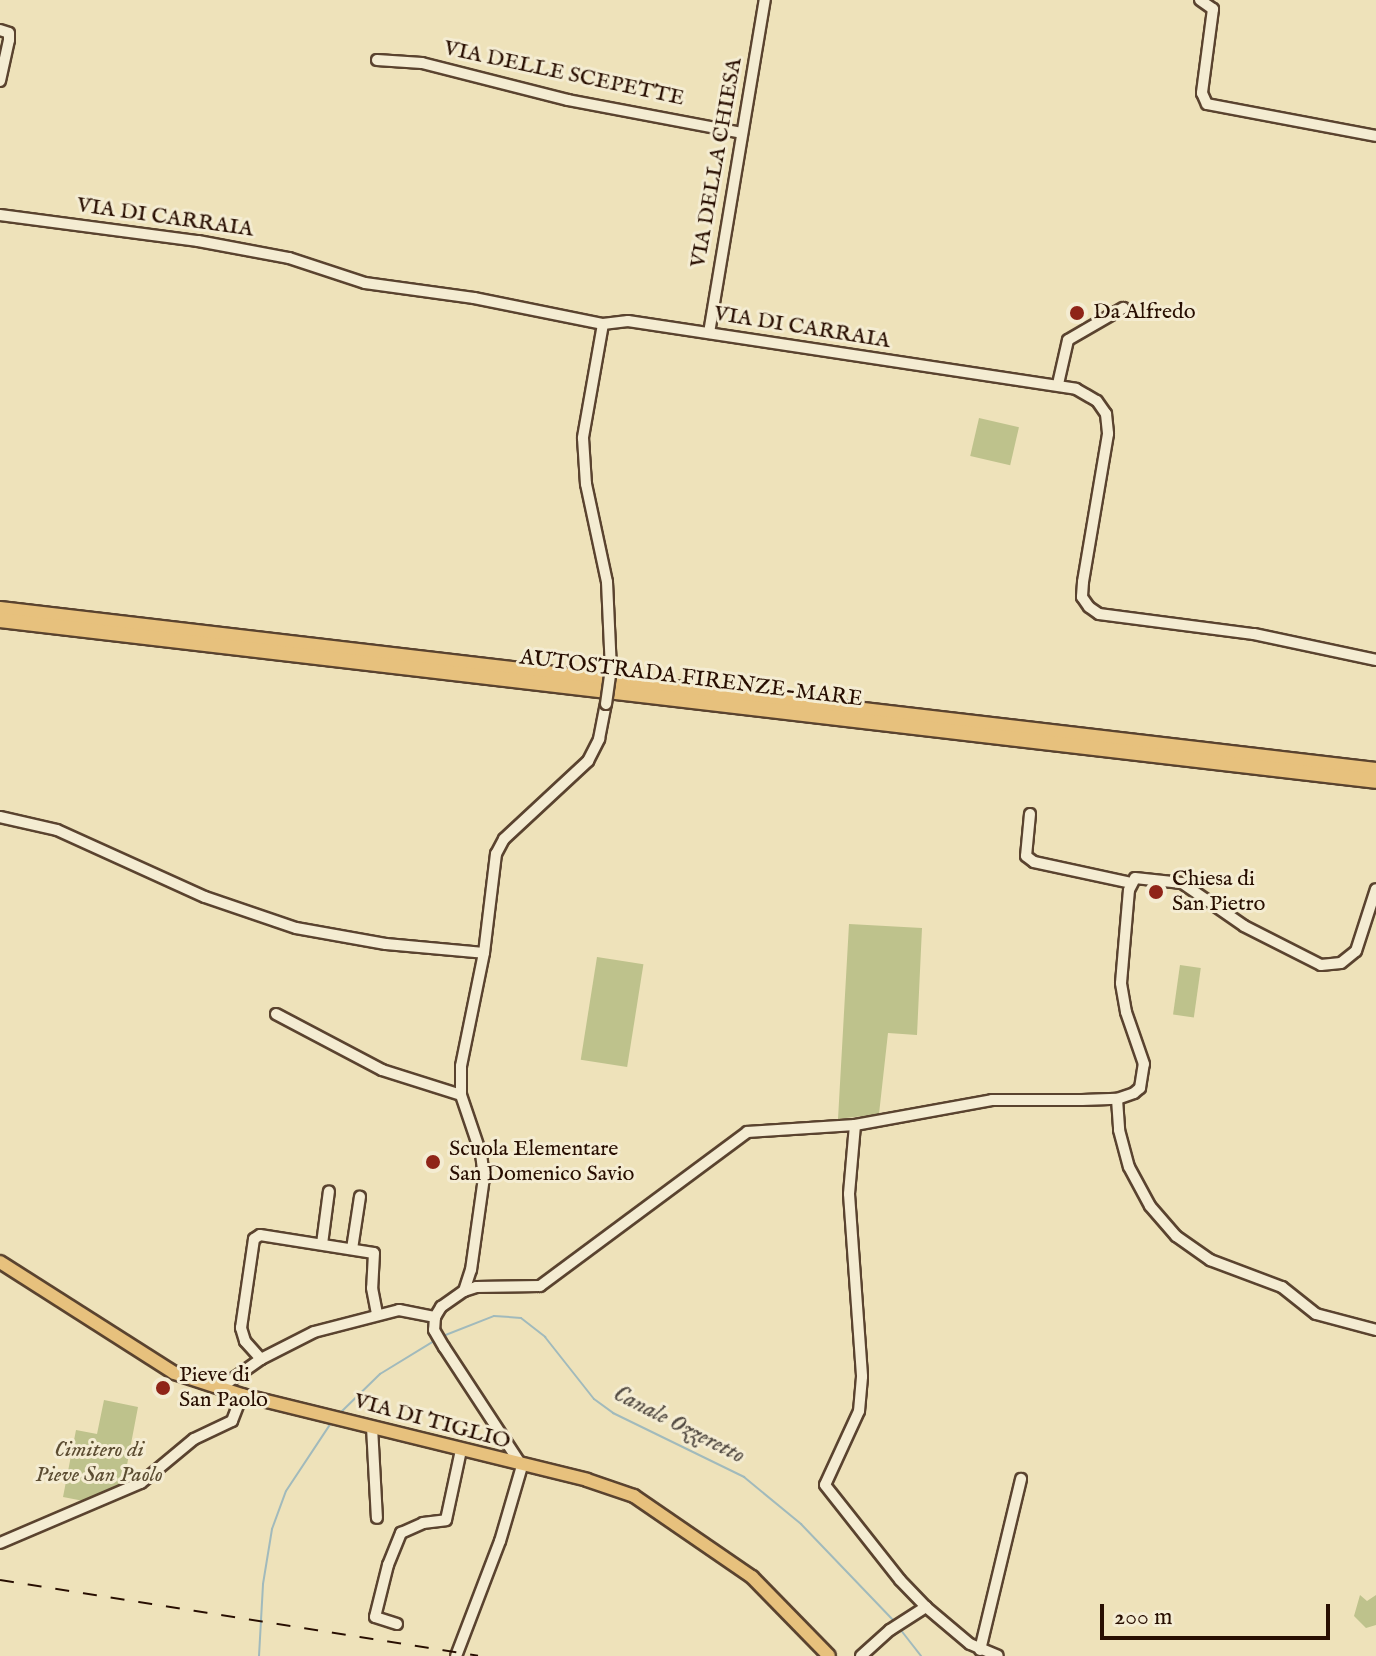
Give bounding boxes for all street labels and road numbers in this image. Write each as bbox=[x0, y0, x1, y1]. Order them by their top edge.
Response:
street label: VIA DELLE SCEPETTE bbox=[441, 36, 687, 112]
street label: VIA DELLA CHIESA bbox=[686, 56, 748, 270]
street label: VIA DI CARRAIA bbox=[75, 193, 255, 243]
street label: VIA DI CARRAIA bbox=[712, 301, 892, 355]
street label: AUTOSTRADA FIRENZE-MARE bbox=[518, 645, 864, 713]
street label: VIA DI TIGLIO bbox=[351, 1388, 513, 1456]

